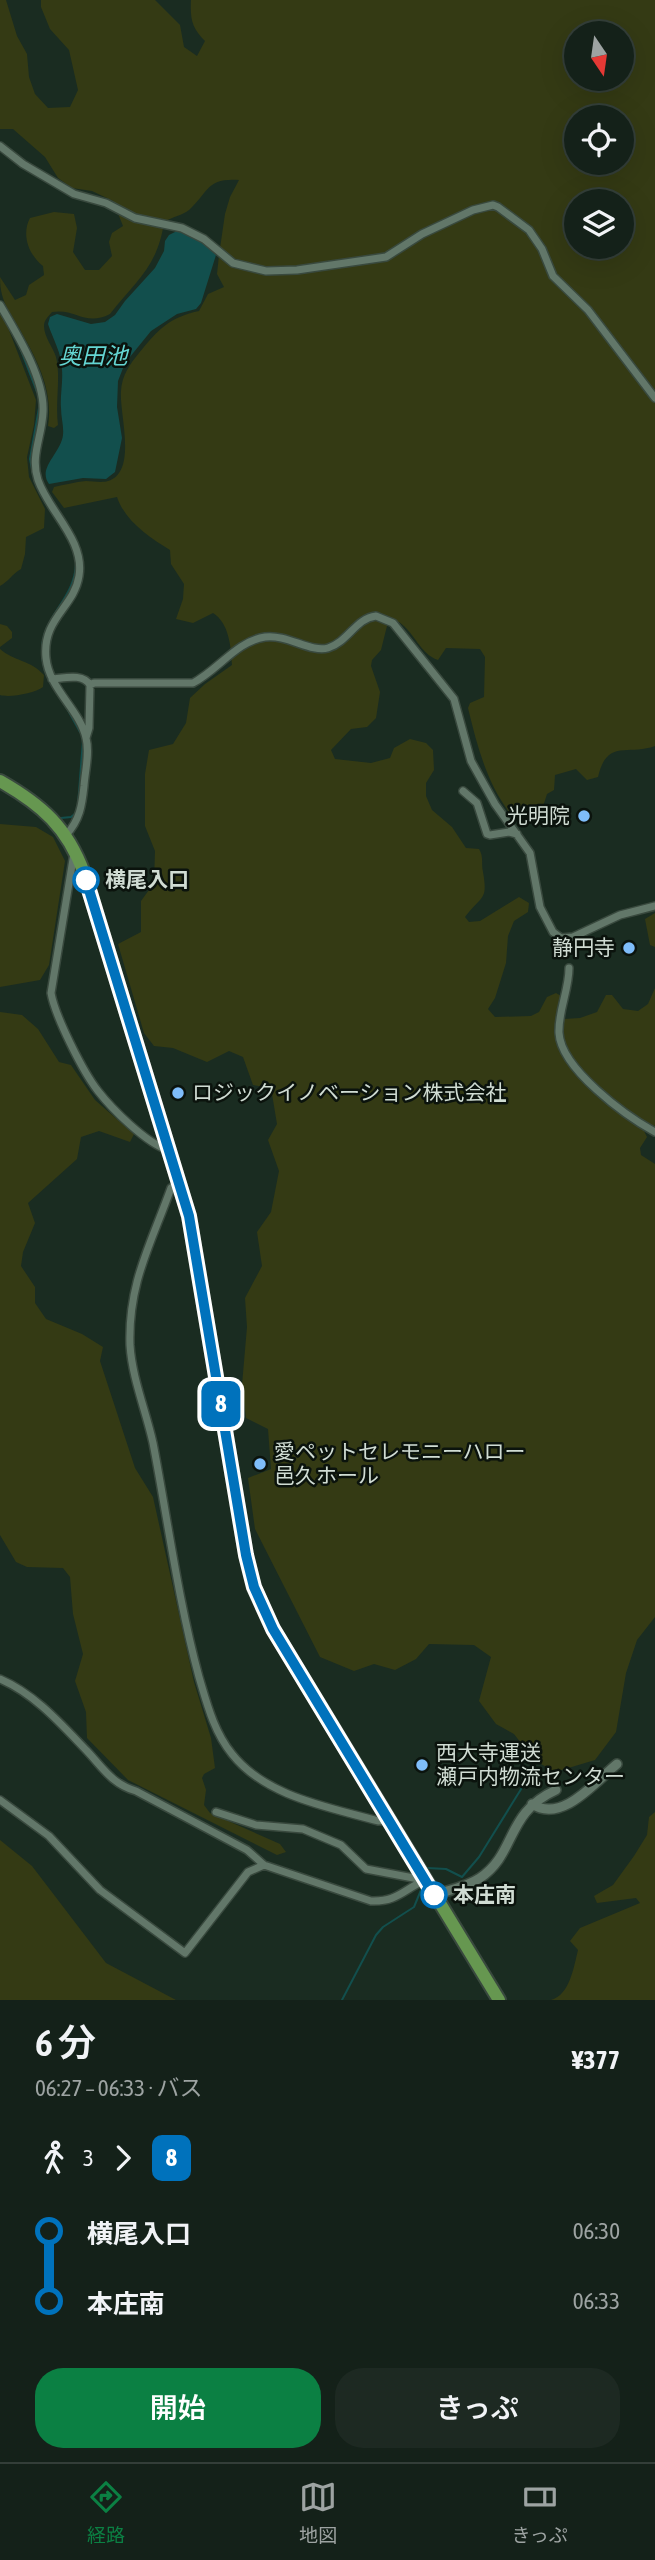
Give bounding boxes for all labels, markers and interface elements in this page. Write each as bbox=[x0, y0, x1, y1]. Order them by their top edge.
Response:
north arrow bbox=[564, 21, 634, 91]
map controls bbox=[564, 21, 634, 259]
button: locate bbox=[564, 105, 634, 175]
button: layers bbox=[564, 189, 634, 259]
water label: 奥田池 bbox=[59, 343, 130, 369]
place label: 光明院 bbox=[507, 803, 570, 827]
marker: 光明院 bbox=[576, 808, 592, 824]
marker: 横尾入口 bbox=[73, 867, 99, 893]
place label: 横尾入口 bbox=[105, 867, 189, 891]
place label: 静円寺 bbox=[552, 935, 615, 959]
marker: 静円寺 bbox=[621, 940, 637, 956]
place label: ロジックイノベーション株式会社 bbox=[192, 1080, 507, 1104]
marker: ロジックイノベーション株式会社 bbox=[170, 1085, 186, 1101]
line badge: 8 bbox=[198, 1381, 244, 1427]
text: 8 bbox=[215, 1390, 227, 1417]
place label: 愛ペットセレモニーハロー 邑久ホール bbox=[274, 1439, 526, 1487]
marker: 愛ペットセレモニーハロー 邑久ホール bbox=[252, 1456, 268, 1472]
place label: 西大寺運送 瀬戸内物流センター bbox=[436, 1740, 625, 1788]
marker: 西大寺運送 瀬戸内物流センター bbox=[414, 1757, 430, 1773]
marker: 本庄南 bbox=[421, 1882, 447, 1908]
place label: 本庄南 bbox=[453, 1882, 516, 1906]
text: 6 分 bbox=[35, 2021, 96, 2064]
text: ¥377 bbox=[572, 2045, 620, 2075]
text: 06:27 – 06:33 · バス bbox=[35, 2075, 202, 2101]
icon: walk bbox=[35, 2139, 73, 2177]
icon: forward bbox=[104, 2139, 142, 2177]
text: 8 bbox=[166, 2144, 177, 2171]
text: 3 bbox=[83, 2145, 94, 2171]
text: 06:30 bbox=[573, 2218, 620, 2244]
text: 横尾入口 bbox=[87, 2219, 191, 2249]
text: 06:33 bbox=[573, 2288, 620, 2314]
text: 本庄南 bbox=[87, 2289, 165, 2319]
button: 開始 bbox=[35, 2368, 321, 2448]
button: きっぷ bbox=[335, 2368, 620, 2448]
tab: 経路 bbox=[87, 2478, 125, 2547]
tab: 地図 bbox=[299, 2478, 337, 2547]
tab: きっぷ bbox=[512, 2478, 568, 2547]

